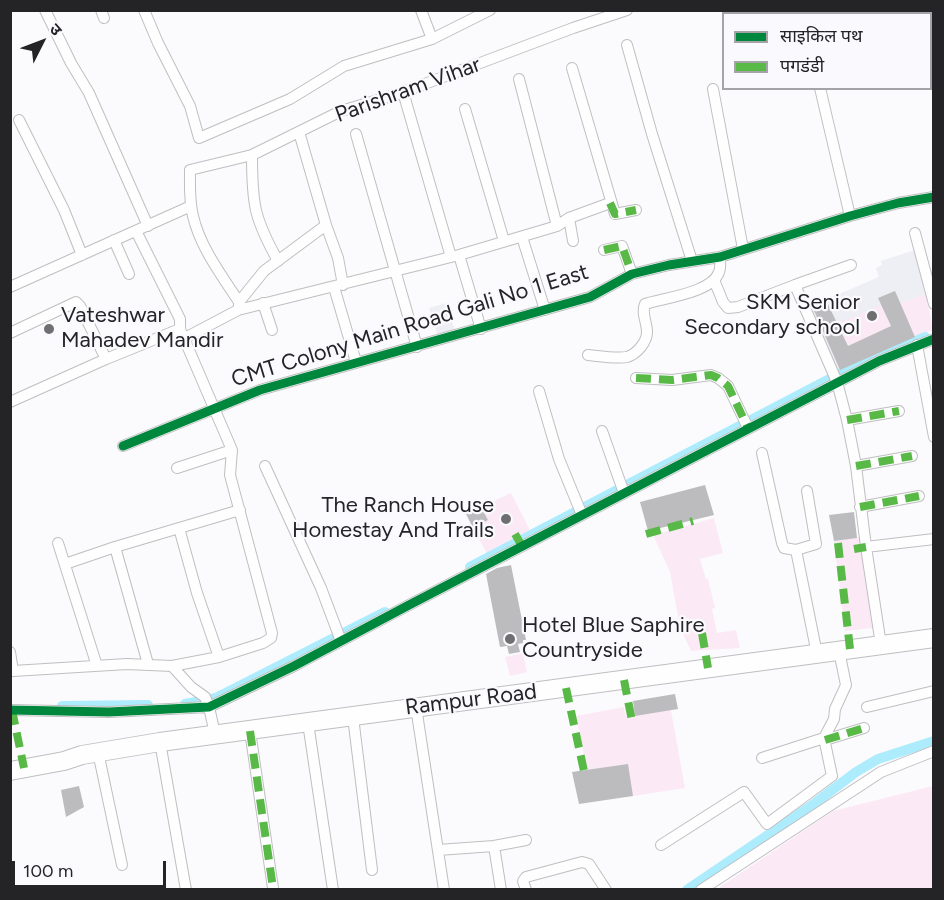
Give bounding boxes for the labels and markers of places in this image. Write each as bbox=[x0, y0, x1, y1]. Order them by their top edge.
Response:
place label: SKM Senior Secondary school bbox=[684, 290, 860, 342]
place label: Vateshwar Mahadev Mandir bbox=[61, 303, 223, 354]
marker: SKM Senior Secondary school bbox=[865, 309, 879, 323]
marker: Vateshwar Mahadev Mandir bbox=[42, 322, 56, 336]
place label: The Ranch House Homestay And Trails bbox=[292, 493, 494, 544]
marker: The Ranch House Homestay And Trails bbox=[499, 512, 513, 526]
place label: Hotel Blue Saphire Countryside bbox=[522, 613, 704, 664]
marker: Hotel Blue Saphire Countryside bbox=[503, 632, 517, 646]

